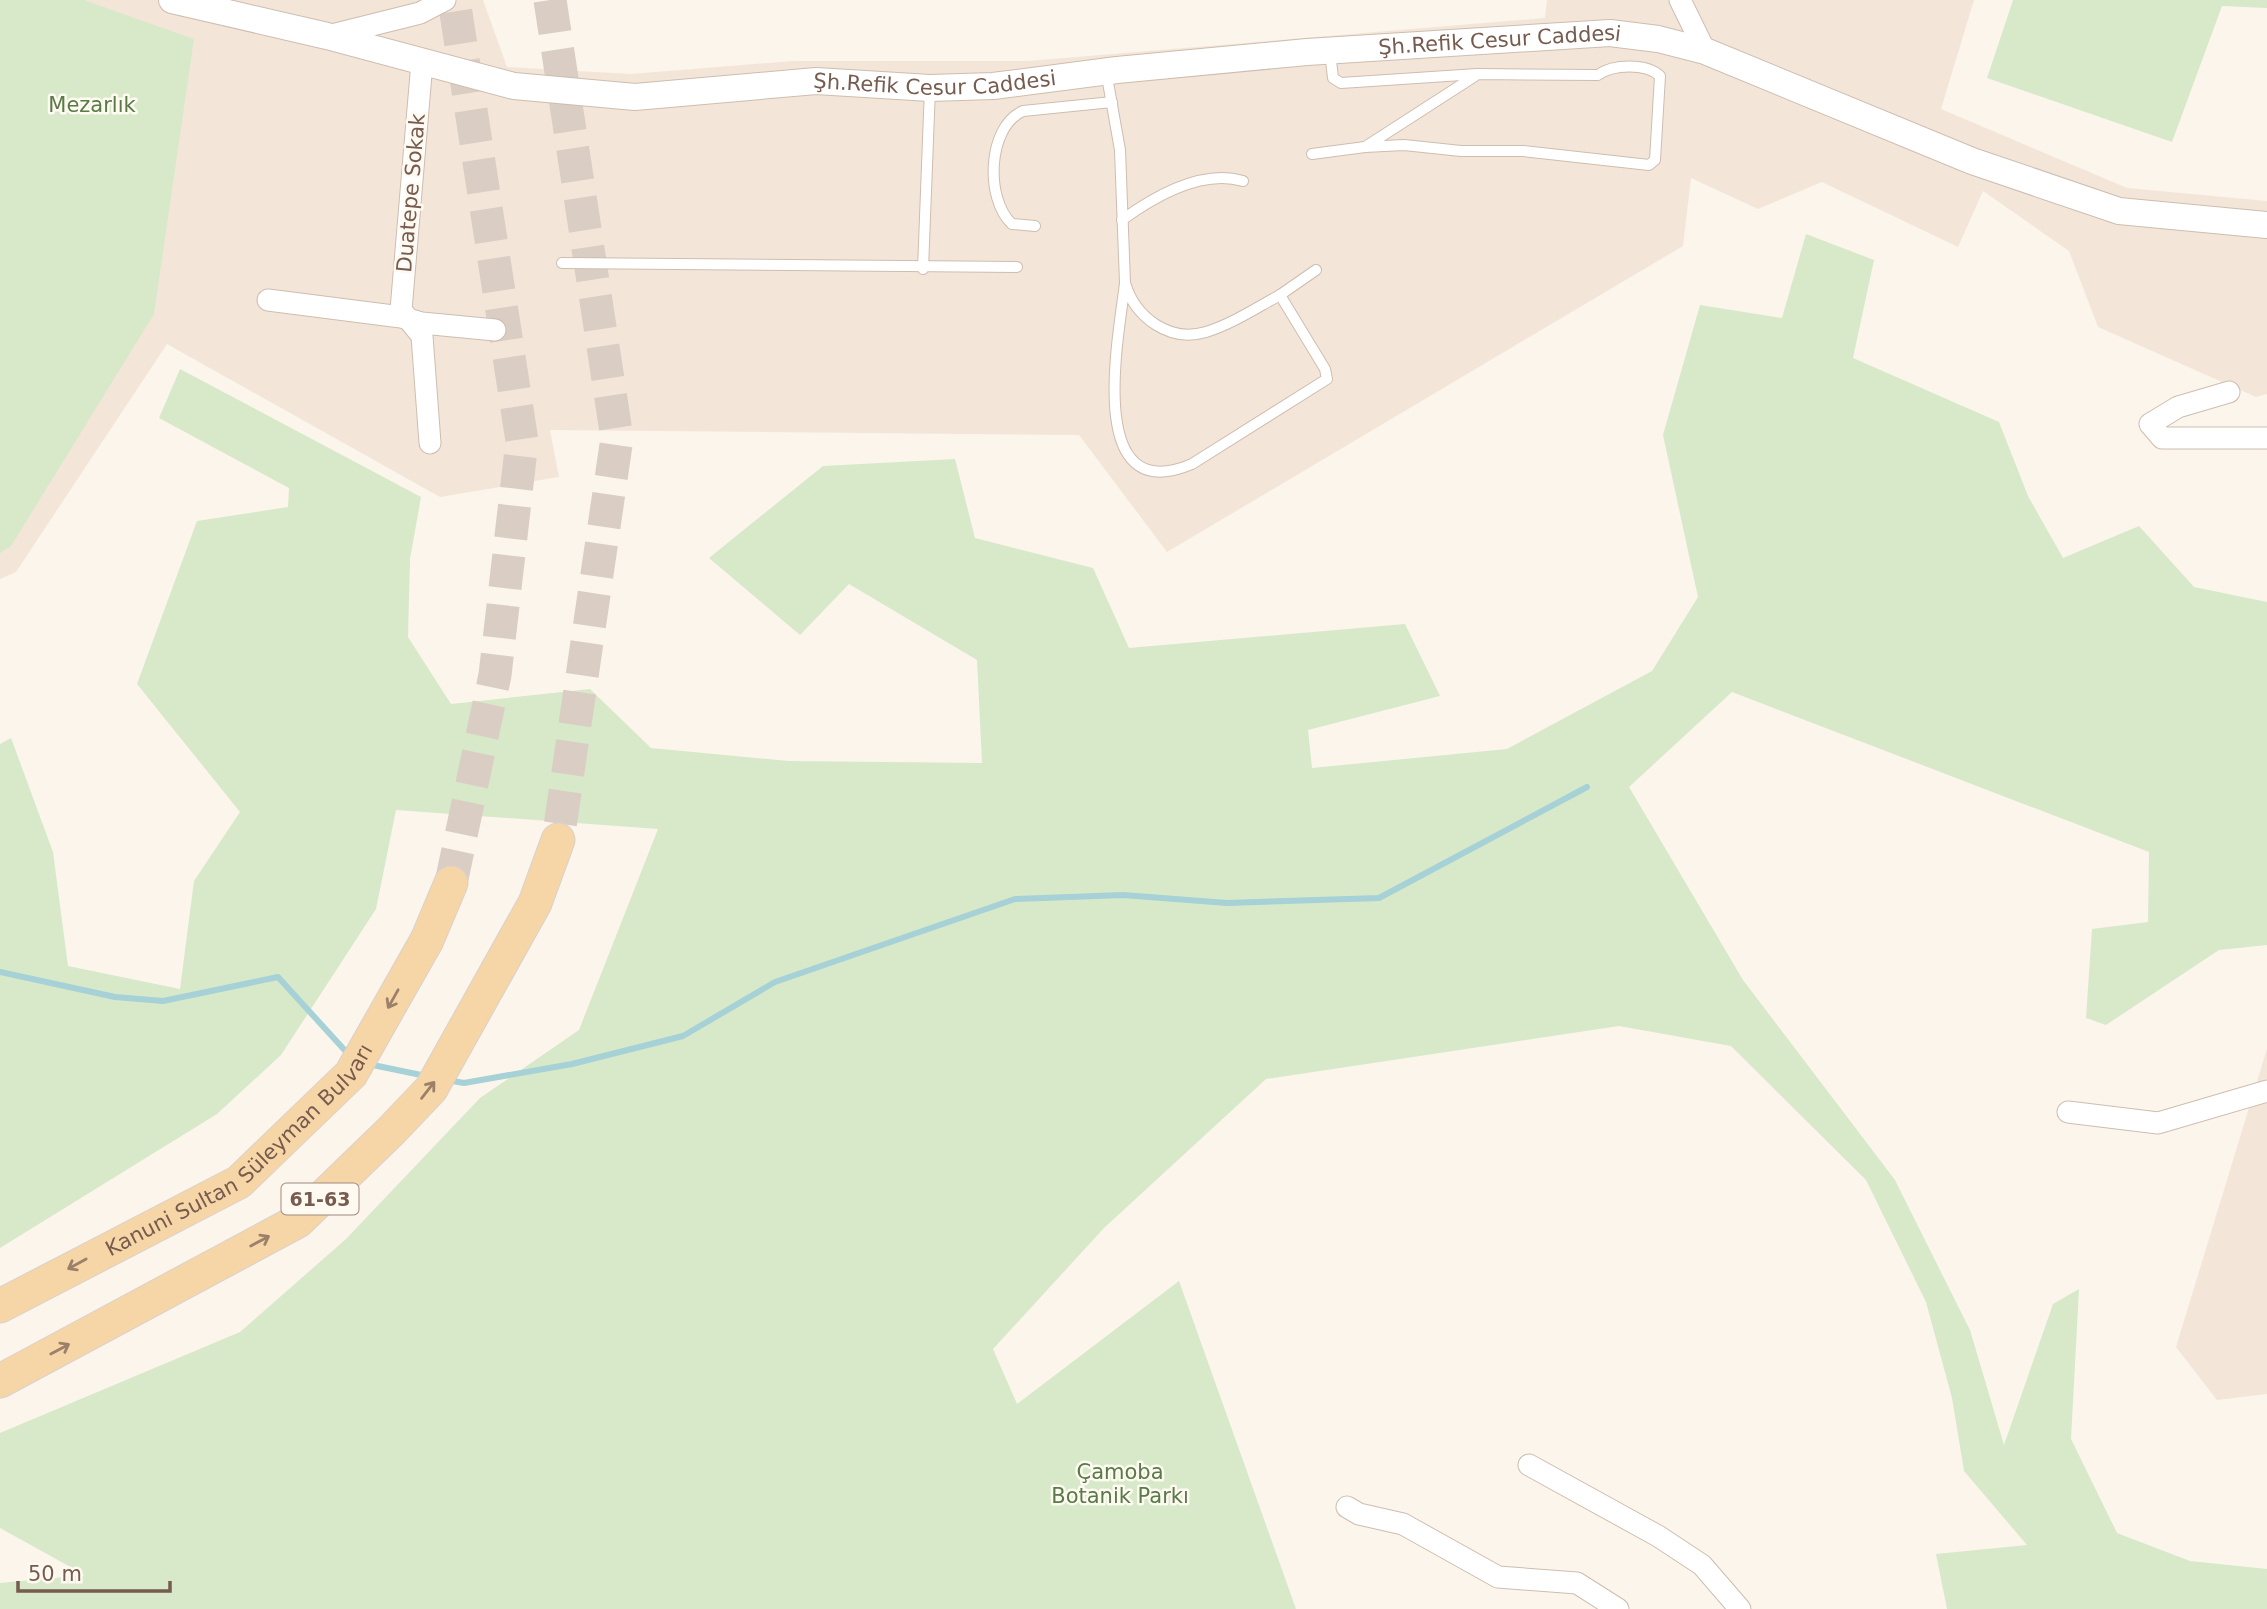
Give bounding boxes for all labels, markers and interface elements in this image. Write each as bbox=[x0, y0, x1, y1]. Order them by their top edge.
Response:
street label: Şh.Refik Cesur Caddesi bbox=[1378, 21, 1622, 60]
street label: Şh.Refik Cesur Caddesi bbox=[813, 66, 1057, 100]
park label: Mezarlık bbox=[48, 93, 137, 117]
street label: Duatepe Sokak bbox=[392, 112, 430, 273]
one-way arrow bbox=[386, 988, 399, 1009]
street label: Kanuni Sultan Süleyman Bulvarı bbox=[101, 1040, 378, 1261]
one-way arrow bbox=[421, 1081, 436, 1100]
road number: 61-63 bbox=[282, 1184, 358, 1214]
one-way arrow bbox=[250, 1234, 270, 1248]
one-way arrow bbox=[67, 1258, 88, 1272]
one-way arrow bbox=[49, 1341, 70, 1355]
park label: Çamoba Botanik Parkı bbox=[1051, 1460, 1189, 1508]
scale bar bbox=[18, 1550, 170, 1594]
text: 50 m bbox=[28, 1562, 82, 1586]

